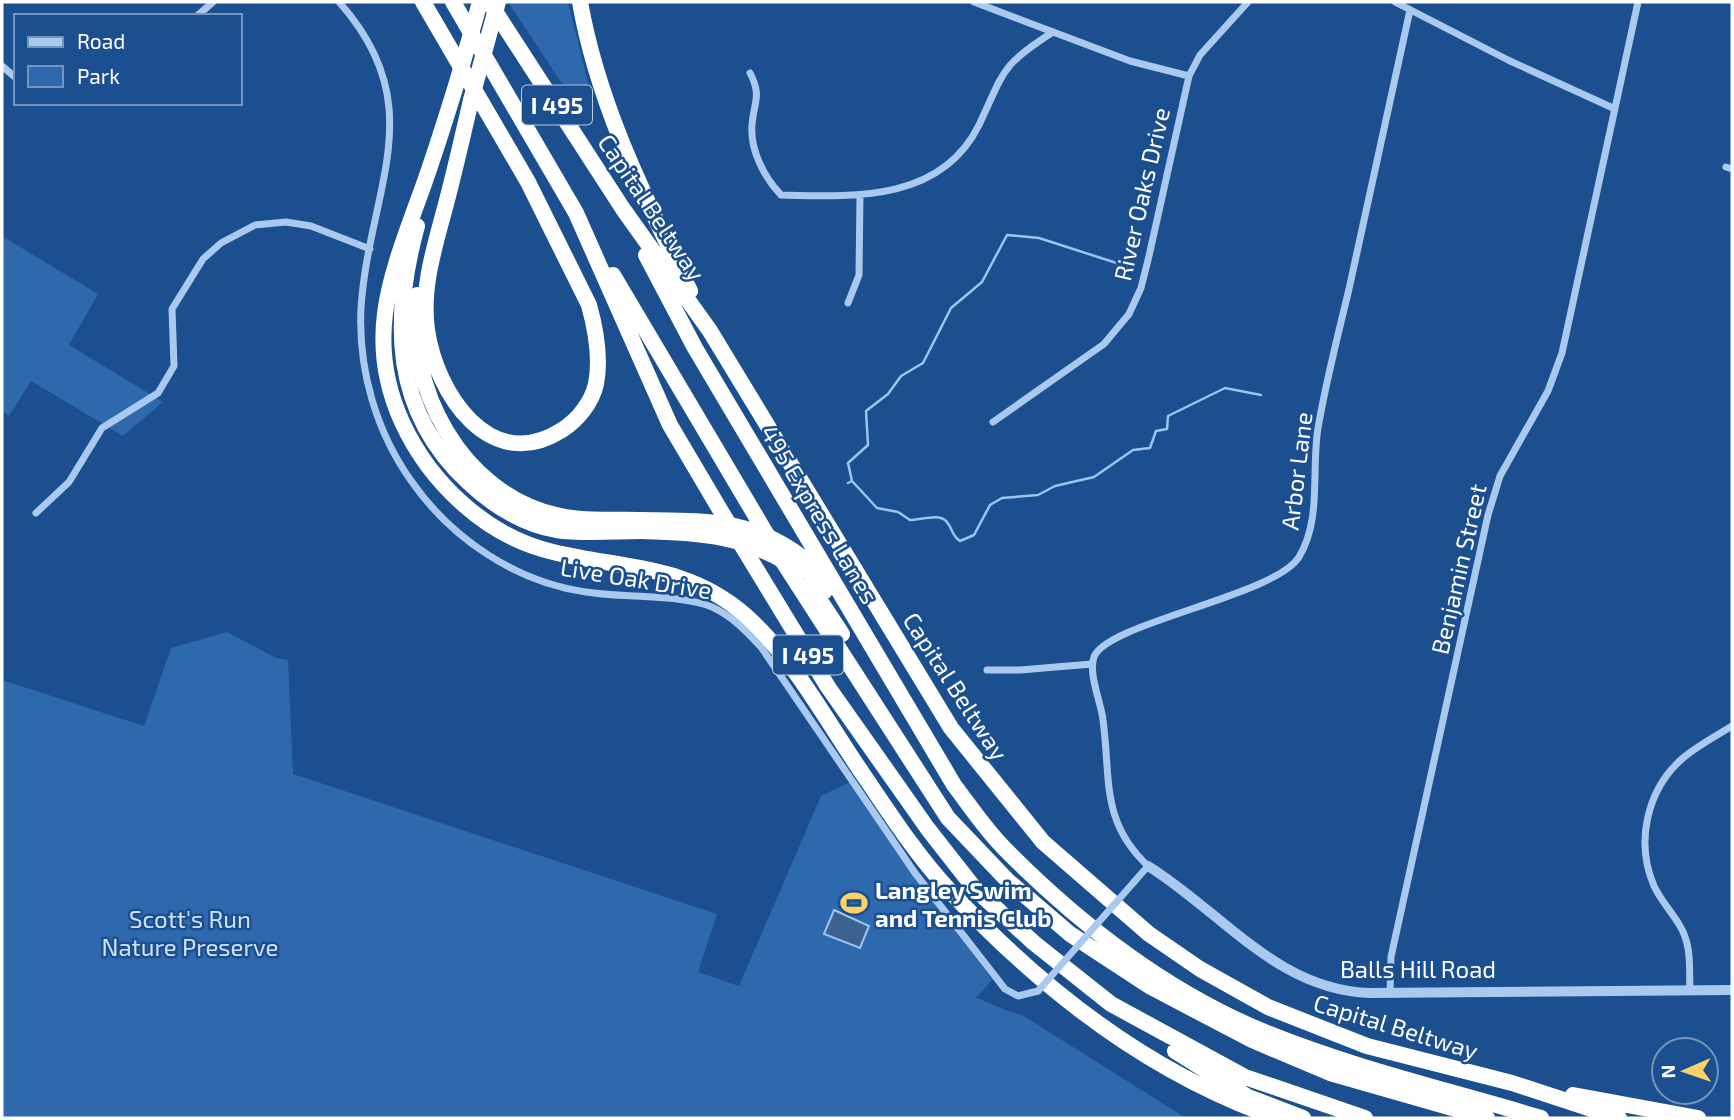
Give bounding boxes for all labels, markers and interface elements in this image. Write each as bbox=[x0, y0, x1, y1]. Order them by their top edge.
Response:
legend bbox=[14, 14, 242, 105]
text: Road bbox=[77, 28, 125, 53]
text: Park bbox=[77, 63, 120, 88]
road number: I 495 bbox=[522, 86, 592, 124]
street label: River Oaks Drive bbox=[1107, 105, 1175, 283]
street label: Capital Beltway bbox=[592, 128, 712, 286]
street label: Arbor Lane bbox=[1274, 410, 1318, 532]
street label: 495 Express Lanes bbox=[755, 419, 885, 609]
street label: Benjamin Street bbox=[1424, 481, 1492, 657]
street label: Live Oak Drive bbox=[558, 552, 714, 604]
street label: Capital Beltway bbox=[897, 607, 1015, 766]
road number: I 495 bbox=[773, 636, 843, 674]
place label: Langley Swim and Tennis Club bbox=[875, 875, 1052, 932]
sports icon: Langley Swim and Tennis Club bbox=[839, 888, 869, 918]
park label: Scott's Run Nature Preserve bbox=[102, 904, 279, 961]
street label: Balls Hill Road bbox=[1340, 954, 1496, 983]
street label: Capital Beltway bbox=[1310, 987, 1482, 1065]
north arrow bbox=[1650, 1036, 1720, 1106]
text: N bbox=[1656, 1064, 1679, 1079]

